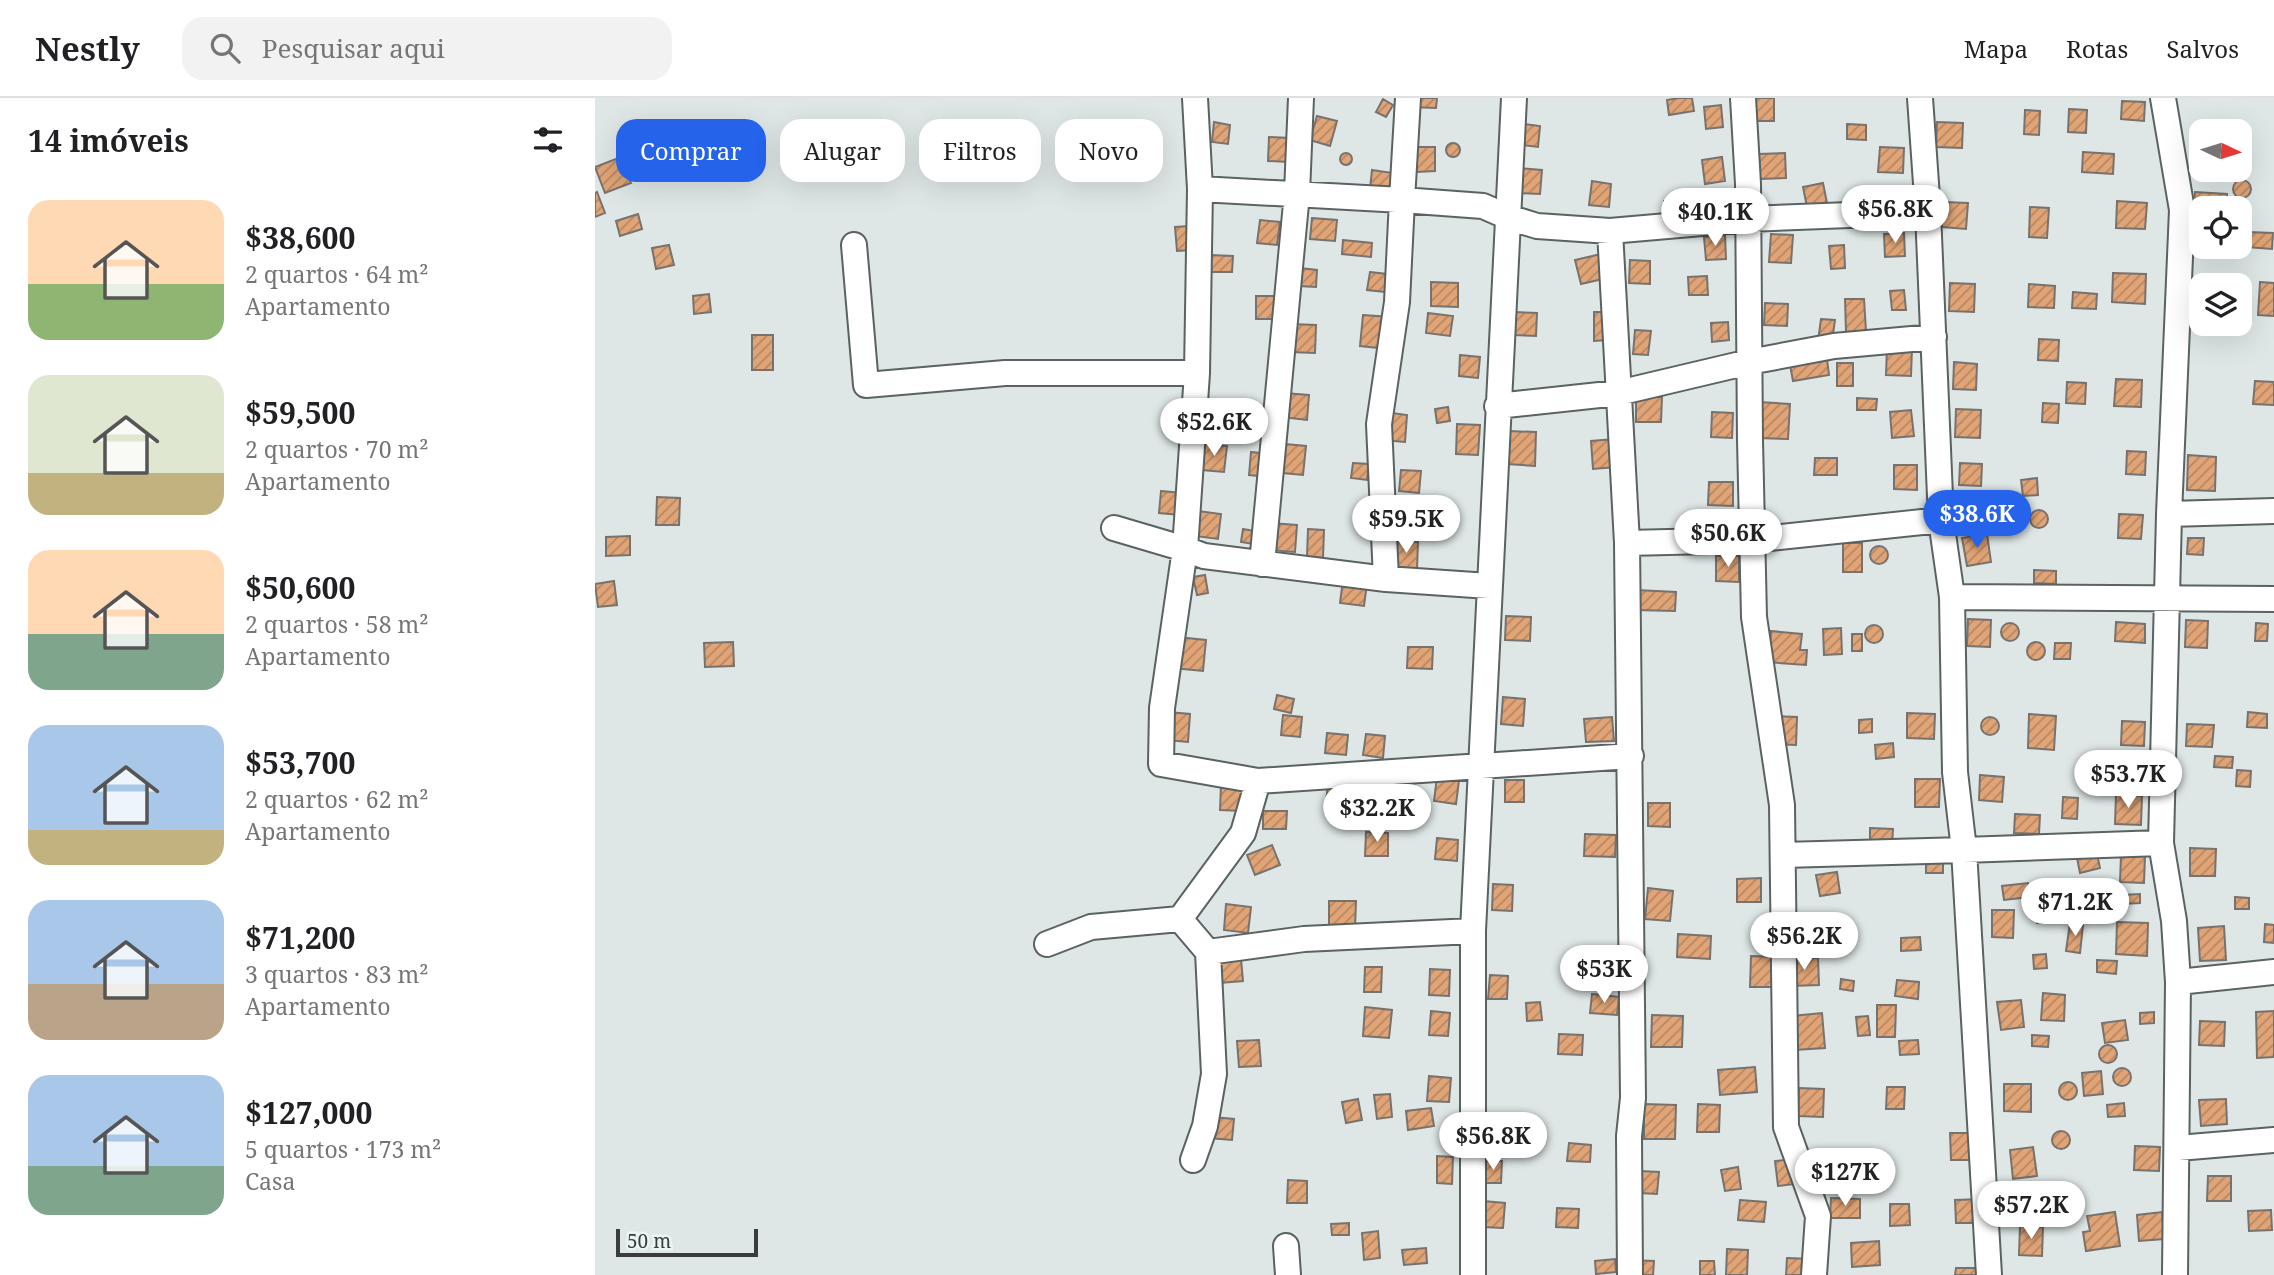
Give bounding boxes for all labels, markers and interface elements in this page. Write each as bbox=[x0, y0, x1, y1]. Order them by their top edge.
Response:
search box bbox=[182, 17, 672, 80]
text: Nestly bbox=[35, 26, 140, 71]
icon: search bbox=[206, 29, 244, 67]
text: Pesquisar aqui bbox=[262, 30, 445, 66]
text: Mapa bbox=[1964, 32, 2028, 65]
text: Rotas bbox=[2066, 32, 2128, 65]
text: Salvos bbox=[2166, 32, 2239, 65]
chip: Comprar bbox=[616, 119, 766, 182]
chip: Alugar bbox=[780, 119, 905, 182]
chip: Filtros bbox=[919, 119, 1041, 182]
chip: Novo bbox=[1055, 119, 1163, 182]
north arrow bbox=[2189, 119, 2252, 182]
map controls bbox=[2189, 119, 2252, 336]
text: 14 imóveis bbox=[28, 120, 189, 161]
icon: filters bbox=[529, 121, 567, 159]
pin: $56.8K bbox=[1838, 186, 1952, 245]
pin: $40.1K bbox=[1658, 188, 1772, 248]
text: $56.8K bbox=[1857, 192, 1933, 224]
text: $40.1K bbox=[1677, 195, 1753, 227]
button: locate bbox=[2189, 196, 2252, 259]
text: $38,600 bbox=[245, 217, 356, 258]
icon: home bbox=[84, 228, 168, 312]
text: 2 quartos · 64 m² bbox=[245, 258, 428, 290]
button: layers bbox=[2189, 273, 2252, 336]
text: Apartamento bbox=[245, 290, 390, 322]
text: $59,500 bbox=[245, 392, 356, 433]
pin: $52.6K bbox=[1157, 398, 1271, 458]
icon: home bbox=[84, 403, 168, 487]
text: $52.6K bbox=[1176, 405, 1252, 437]
text: 2 quartos · 70 m² bbox=[245, 433, 428, 465]
text: Apartamento bbox=[245, 465, 390, 497]
pin: $38.6K bbox=[1920, 490, 2034, 550]
pin: $59.5K bbox=[1349, 496, 1463, 555]
text: $38.6K bbox=[1939, 497, 2015, 529]
text: $59.5K bbox=[1368, 502, 1444, 534]
pin: $50.6K bbox=[1671, 510, 1785, 569]
text: $50.6K bbox=[1690, 516, 1766, 548]
text: $50,600 bbox=[245, 567, 356, 608]
icon: home bbox=[84, 578, 168, 662]
text: 2 quartos · 58 m² bbox=[245, 608, 428, 640]
text: Apartamento bbox=[245, 640, 390, 672]
text: $53,700 bbox=[245, 742, 356, 783]
pin: $53.7K bbox=[2071, 750, 2185, 810]
icon: home bbox=[84, 753, 168, 837]
text: $53.7K bbox=[2090, 757, 2166, 789]
text: 2 quartos · 62 m² bbox=[245, 783, 428, 815]
pin: $32.2K bbox=[1320, 784, 1434, 844]
text: $32.2K bbox=[1339, 791, 1415, 823]
text: Apartamento bbox=[245, 815, 390, 847]
pin: $71.2K bbox=[2018, 878, 2132, 938]
text: $71.2K bbox=[2037, 885, 2113, 917]
pin: $56.2K bbox=[1747, 912, 1861, 972]
text: $71,200 bbox=[245, 917, 356, 958]
text: $56.2K bbox=[1766, 919, 1842, 951]
icon: home bbox=[84, 928, 168, 1012]
pin: $53K bbox=[1563, 946, 1645, 1005]
text: $53K bbox=[1576, 952, 1632, 984]
text: 3 quartos · 83 m² bbox=[245, 958, 428, 990]
text: Apartamento bbox=[245, 990, 390, 1022]
text: $127,000 bbox=[245, 1092, 372, 1133]
icon: home bbox=[84, 1103, 168, 1187]
pin: $56.8K bbox=[1436, 1112, 1550, 1172]
text: $56.8K bbox=[1455, 1119, 1531, 1151]
text: 5 quartos · 173 m² bbox=[245, 1133, 441, 1165]
pin: $127K bbox=[1796, 1148, 1894, 1208]
text: $127K bbox=[1811, 1155, 1879, 1187]
text: Casa bbox=[245, 1165, 295, 1197]
pin: $57.2K bbox=[1974, 1182, 2088, 1241]
text: $57.2K bbox=[1993, 1188, 2069, 1220]
scale bar bbox=[616, 1226, 758, 1258]
text: 50 m bbox=[627, 1228, 671, 1254]

